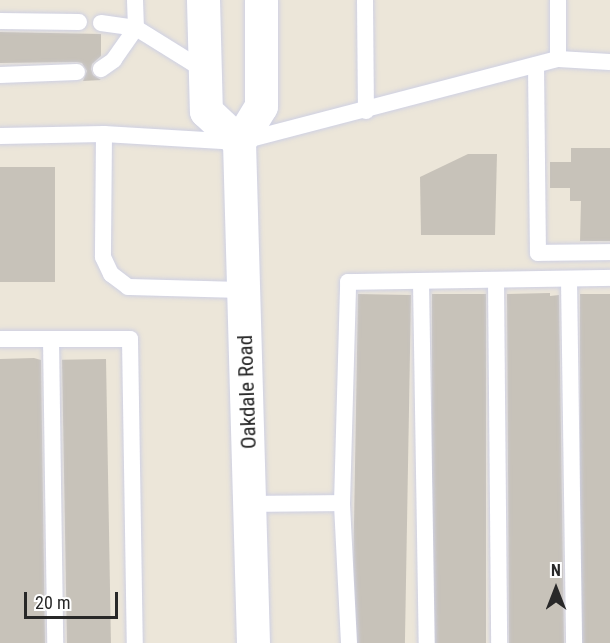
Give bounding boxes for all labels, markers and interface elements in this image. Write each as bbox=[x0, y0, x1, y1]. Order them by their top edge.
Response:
street label: Oakdale Road bbox=[232, 335, 262, 449]
north arrow bbox=[526, 559, 586, 619]
text: N bbox=[551, 561, 561, 580]
scale bar bbox=[27, 580, 122, 618]
text: 20 m bbox=[35, 592, 70, 613]

